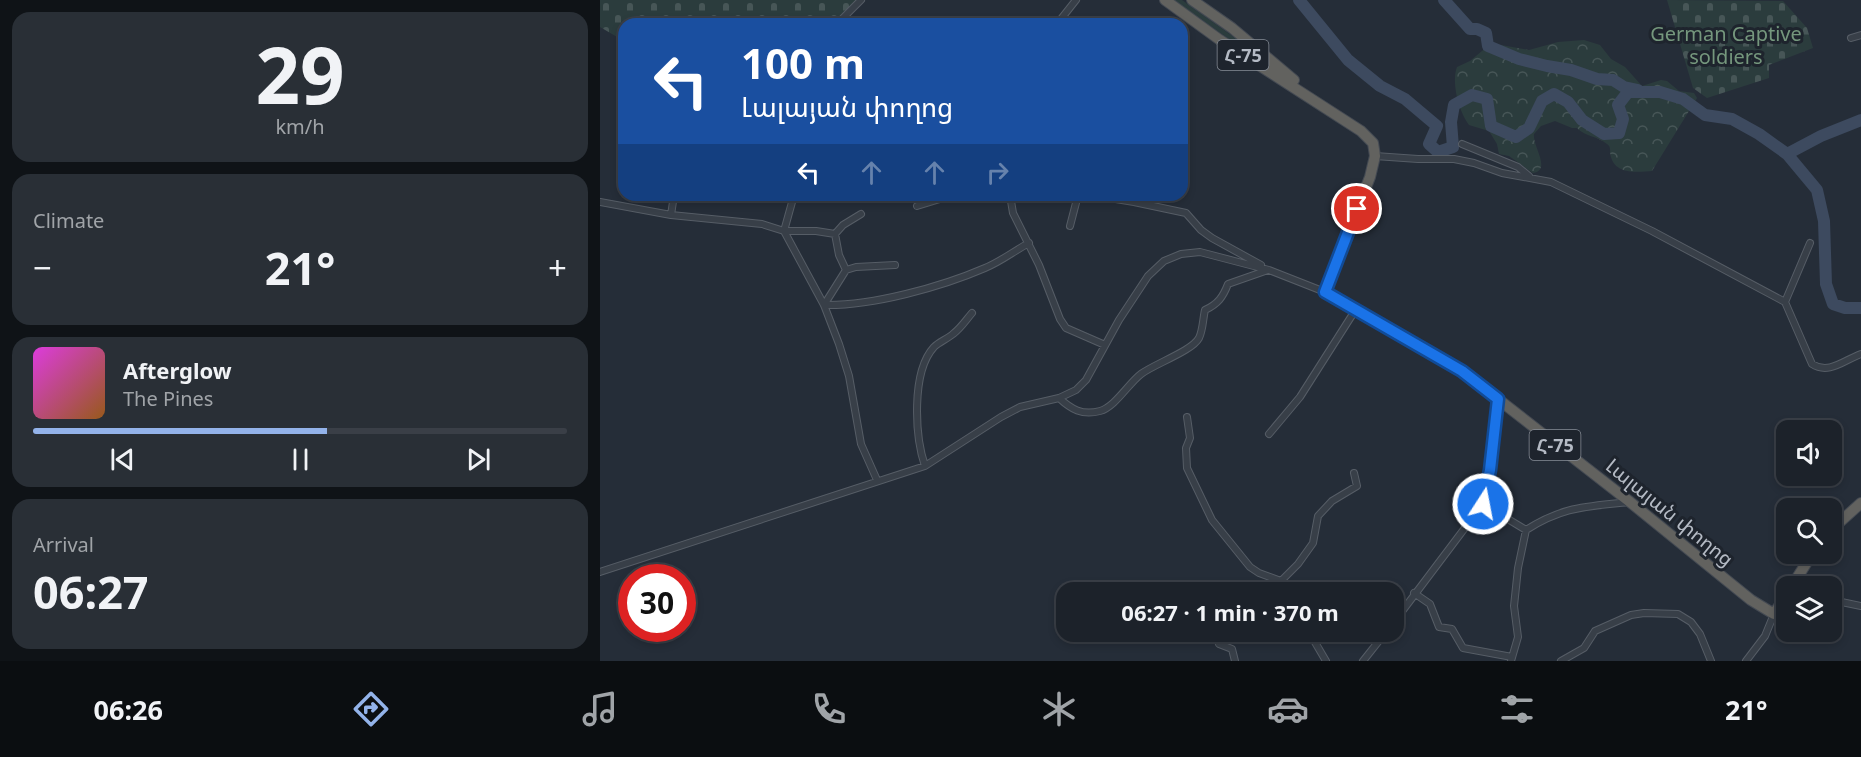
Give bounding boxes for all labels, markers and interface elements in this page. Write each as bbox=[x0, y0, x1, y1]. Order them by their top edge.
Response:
park label: German Captive soldiers bbox=[1650, 20, 1802, 70]
text: 29 bbox=[255, 21, 345, 127]
text: 100 m bbox=[741, 34, 865, 91]
road number: Հ-75 bbox=[1218, 40, 1268, 70]
icon: left bbox=[642, 42, 720, 120]
text: Լալայան փողոց bbox=[741, 88, 953, 125]
text: km/h bbox=[275, 113, 325, 140]
icon: left bbox=[792, 156, 825, 189]
icon: ahead bbox=[855, 156, 888, 189]
icon: ahead bbox=[918, 156, 951, 189]
icon: right bbox=[981, 156, 1014, 189]
pin bbox=[1331, 183, 1382, 234]
icon: arrive bbox=[1340, 192, 1373, 225]
text: Climate bbox=[33, 207, 104, 234]
text: 21° bbox=[265, 237, 335, 298]
text: − bbox=[33, 245, 52, 290]
text: + bbox=[548, 245, 567, 290]
text: Afterglow bbox=[123, 355, 232, 385]
text: The Pines bbox=[123, 385, 213, 412]
map controls bbox=[1776, 420, 1842, 642]
button: sound bbox=[1776, 420, 1842, 486]
road number: Հ-75 bbox=[1530, 430, 1580, 460]
icon: previous bbox=[106, 443, 139, 476]
icon: pause bbox=[284, 443, 317, 476]
icon: next bbox=[462, 443, 495, 476]
street label: Լալայան փողոց bbox=[1600, 452, 1740, 572]
position arrow bbox=[1451, 472, 1515, 536]
button: search bbox=[1776, 498, 1842, 564]
text: Arrival bbox=[33, 531, 94, 558]
text: 06:27 bbox=[33, 561, 149, 622]
speed limit sign: 30 bbox=[618, 564, 696, 642]
button: layers bbox=[1776, 576, 1842, 642]
text: 06:27 · 1 min · 370 m bbox=[1121, 597, 1339, 627]
icon: directions bbox=[350, 688, 392, 730]
icon: music bbox=[579, 688, 621, 730]
icon: phone bbox=[808, 688, 850, 730]
icon: climate bbox=[1038, 688, 1080, 730]
icon: car bbox=[1267, 688, 1309, 730]
icon: filters bbox=[1496, 688, 1538, 730]
text: 06:26 bbox=[94, 691, 163, 728]
text: 21° bbox=[1725, 691, 1767, 728]

